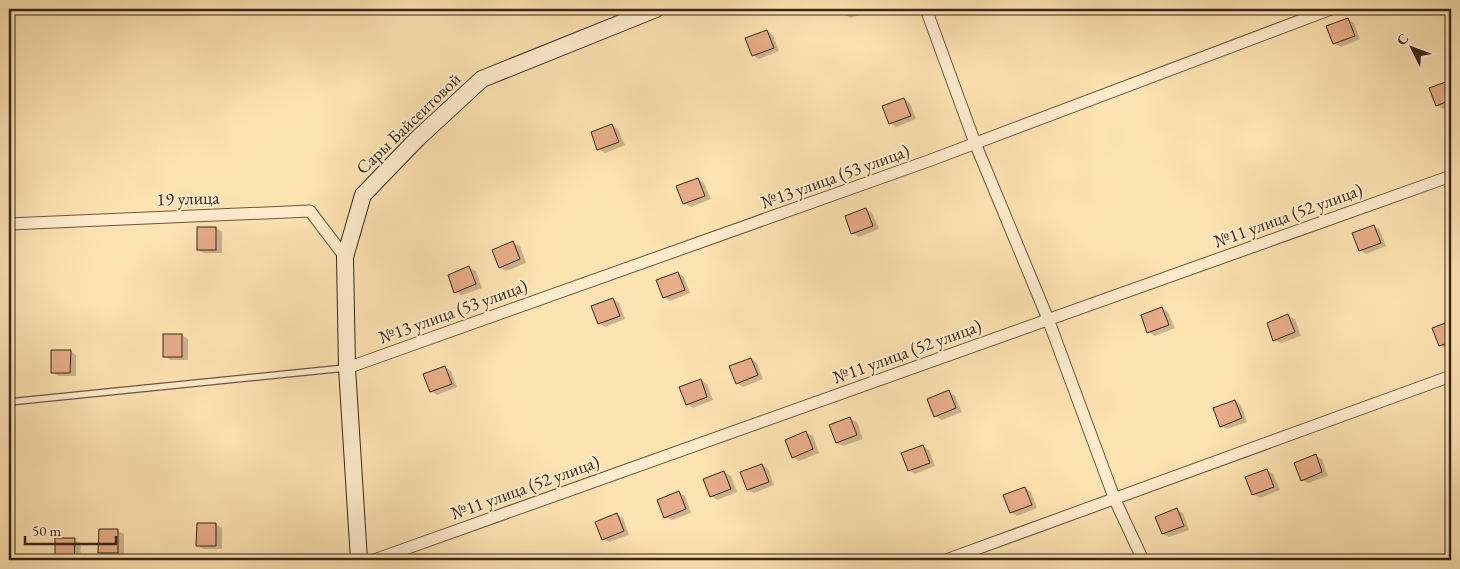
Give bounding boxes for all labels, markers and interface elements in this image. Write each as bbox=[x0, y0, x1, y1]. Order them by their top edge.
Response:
north arrow bbox=[1388, 22, 1438, 72]
text: С bbox=[1392, 30, 1412, 49]
street label: Сары Байсеитовой bbox=[351, 67, 466, 179]
street label: №13 улица (53 улица) bbox=[758, 138, 912, 214]
street label: №11 улица (52 улица) bbox=[1211, 177, 1365, 253]
street label: 19 улица bbox=[156, 185, 221, 211]
street label: №13 улица (53 улица) bbox=[376, 273, 530, 349]
street label: №11 улица (52 улица) bbox=[830, 313, 984, 389]
street label: №11 улица (52 улица) bbox=[448, 449, 602, 525]
scale bar bbox=[25, 514, 116, 546]
text: 50 m bbox=[32, 521, 61, 540]

